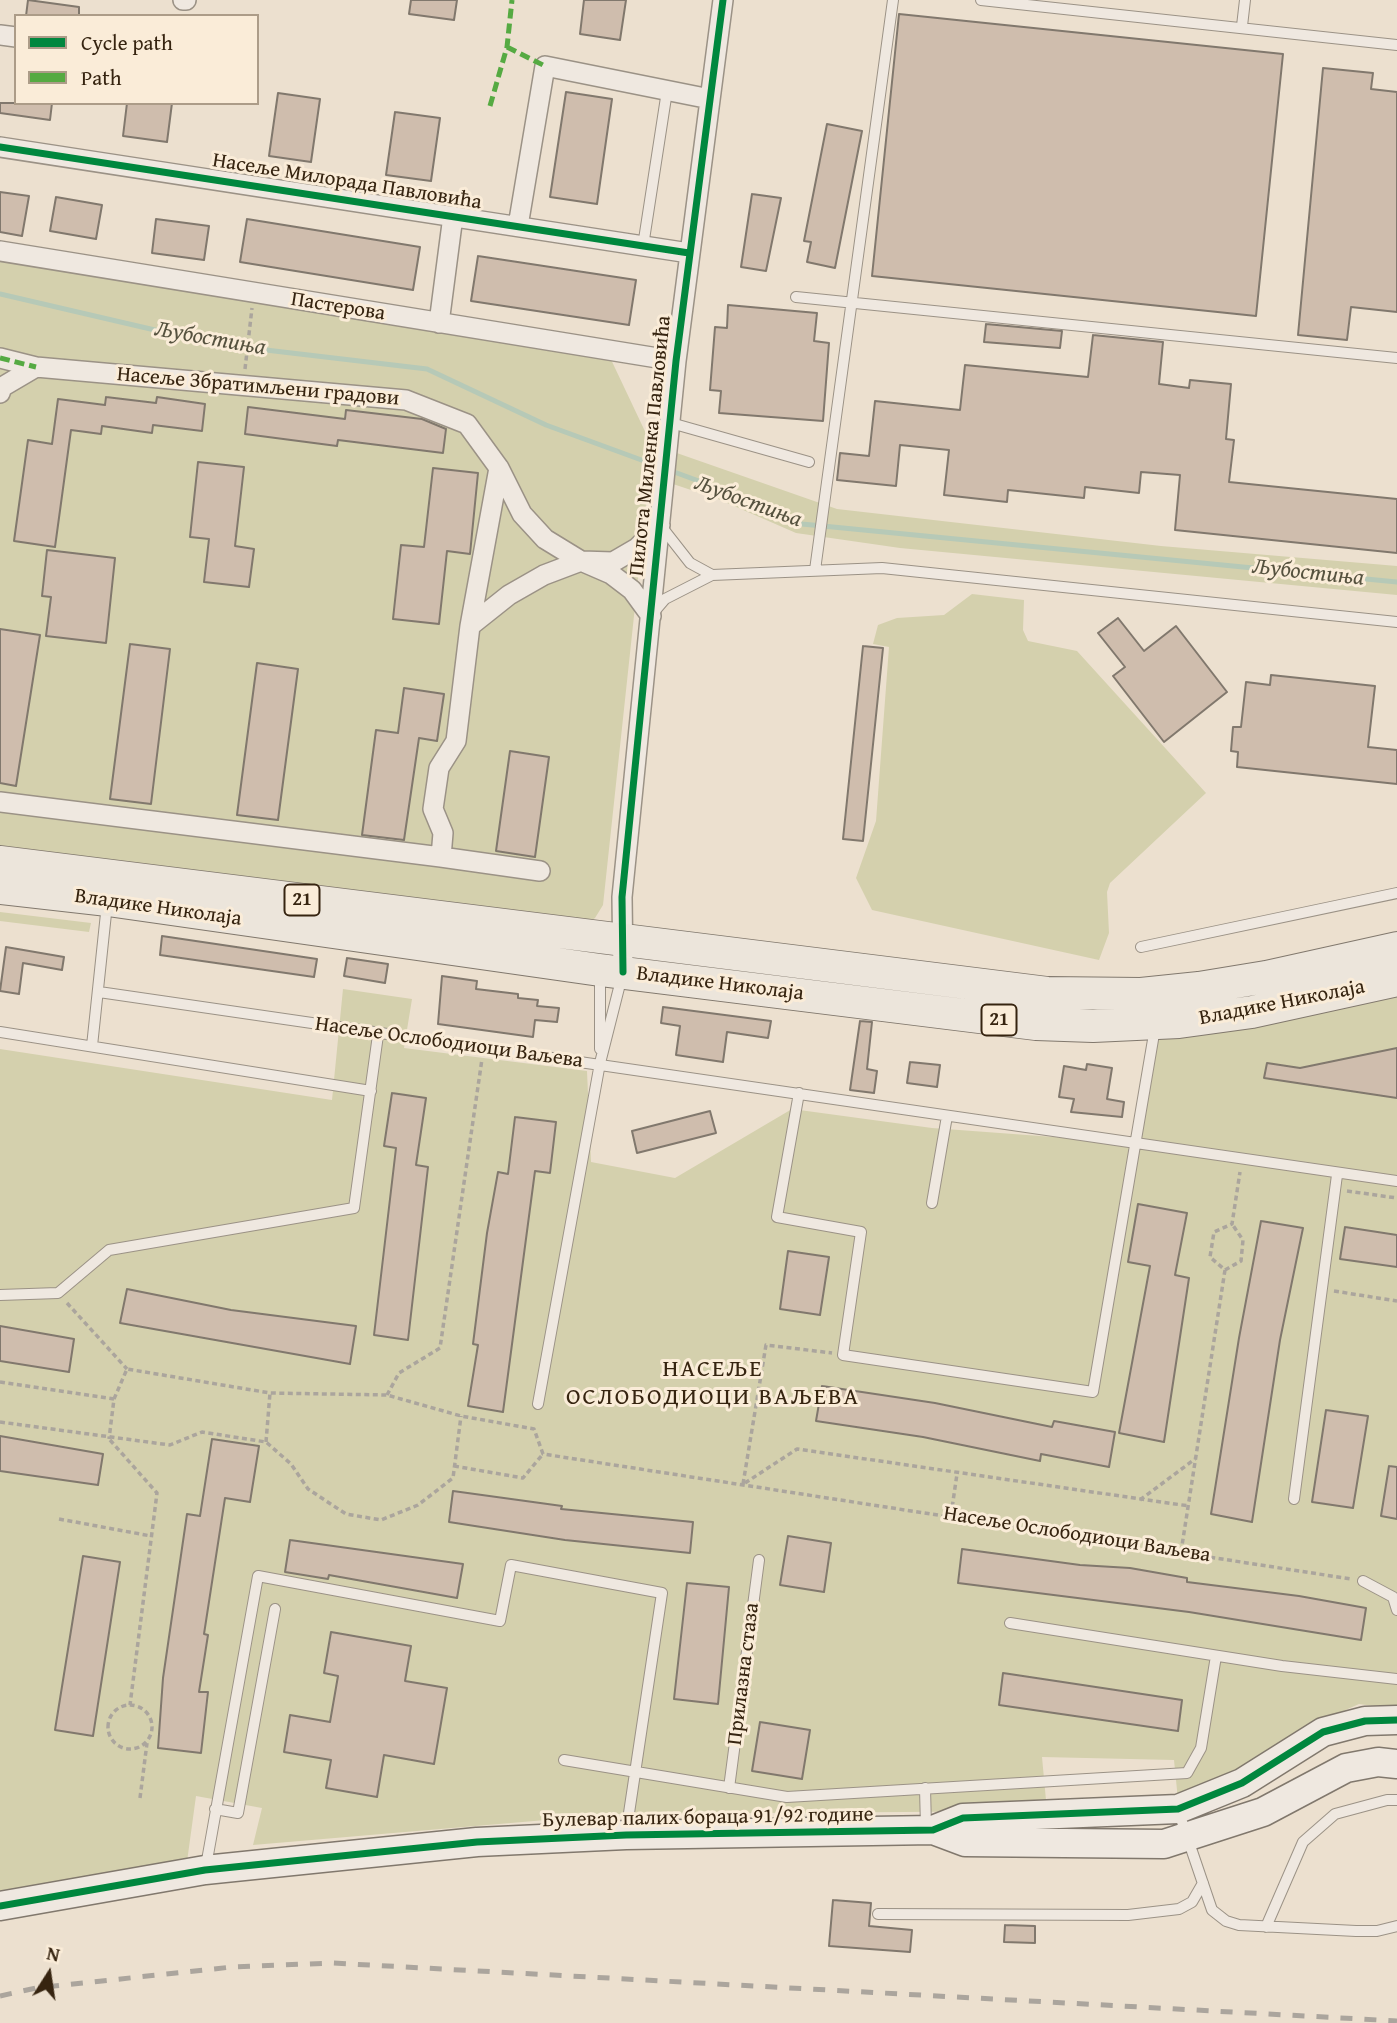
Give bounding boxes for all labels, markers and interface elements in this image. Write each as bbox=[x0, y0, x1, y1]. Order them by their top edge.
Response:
legend bbox=[14, 14, 259, 105]
text: Cycle path bbox=[81, 27, 173, 58]
text: Path bbox=[81, 62, 121, 93]
street label: Насеље Милорада Павловића bbox=[211, 148, 483, 216]
street label: Пастерова bbox=[289, 287, 387, 327]
street label: Пилота Миленка Павловића bbox=[625, 314, 677, 578]
water label: Љубостиња bbox=[152, 316, 268, 362]
street label: Насеље Збратимљени градови bbox=[116, 362, 400, 412]
water label: Љубостиња bbox=[690, 470, 806, 534]
water label: Љубостиња bbox=[1251, 553, 1365, 593]
street label: Владике Николаја bbox=[73, 884, 243, 932]
road number: 21 bbox=[284, 885, 320, 916]
street label: Владике Николаја bbox=[635, 961, 805, 1007]
street label: Владике Николаја bbox=[1197, 975, 1367, 1031]
road number: 21 bbox=[982, 1004, 1016, 1036]
street label: Насеље Ослободиоци Ваљева bbox=[314, 1012, 584, 1074]
district label: НАСЕЉЕ ОСЛОБОДИОЦИ ВАЉЕВА bbox=[568, 1356, 858, 1412]
street label: Насеље Ослободиоци Ваљева bbox=[942, 1501, 1212, 1569]
street label: Прилазна стаза bbox=[723, 1601, 765, 1747]
street label: Булевар палих бораца 91/92 године bbox=[542, 1803, 874, 1833]
text: N bbox=[44, 1938, 62, 1968]
north arrow bbox=[14, 1939, 84, 2009]

